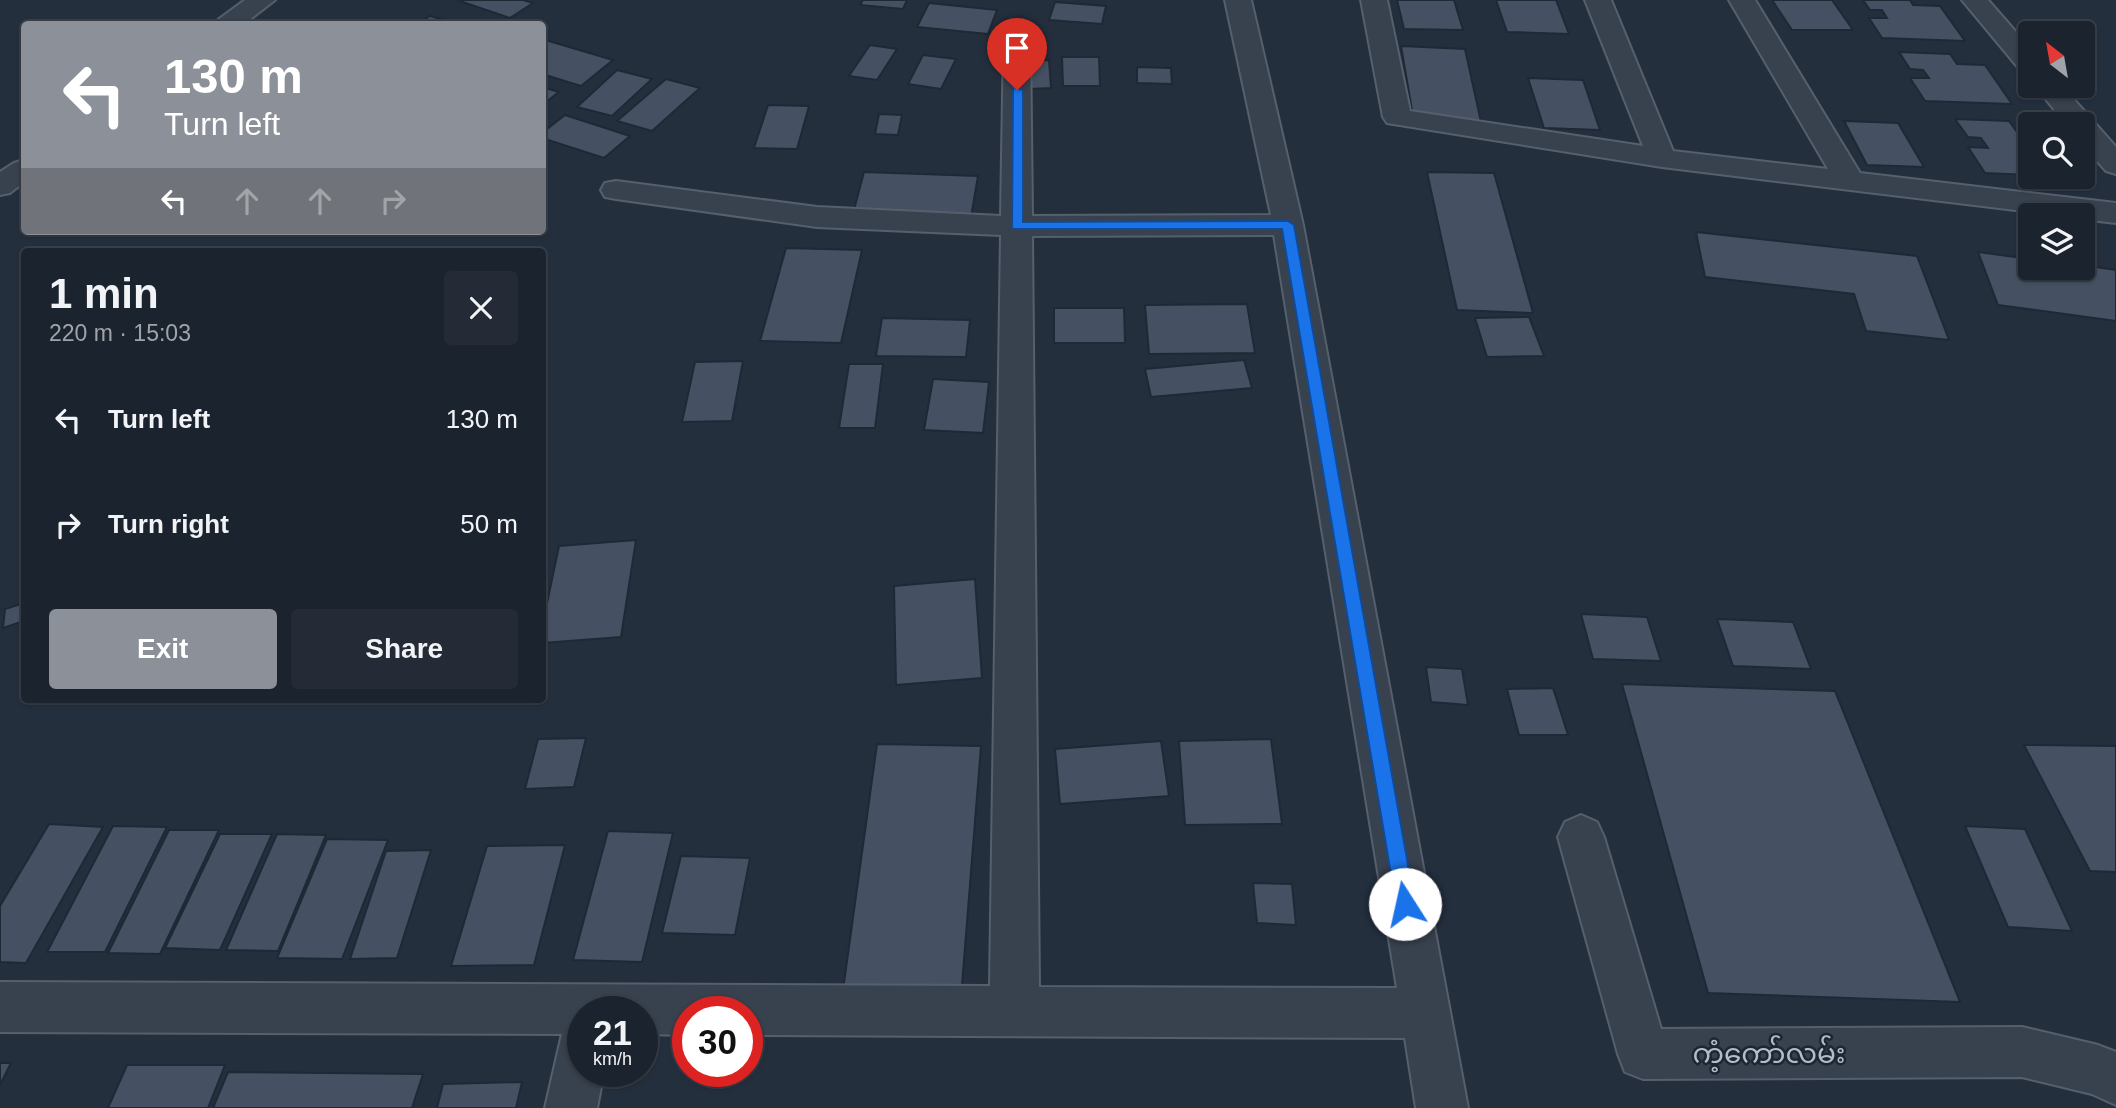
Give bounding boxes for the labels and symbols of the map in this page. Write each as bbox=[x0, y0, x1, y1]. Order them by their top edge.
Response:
pin bbox=[987, 18, 1047, 90]
north arrow bbox=[2018, 21, 2095, 98]
position arrow bbox=[1368, 867, 1442, 941]
speed limit sign: 30 bbox=[672, 996, 763, 1087]
street label: ကံ့ကော်လမ်း bbox=[1692, 1035, 1846, 1073]

